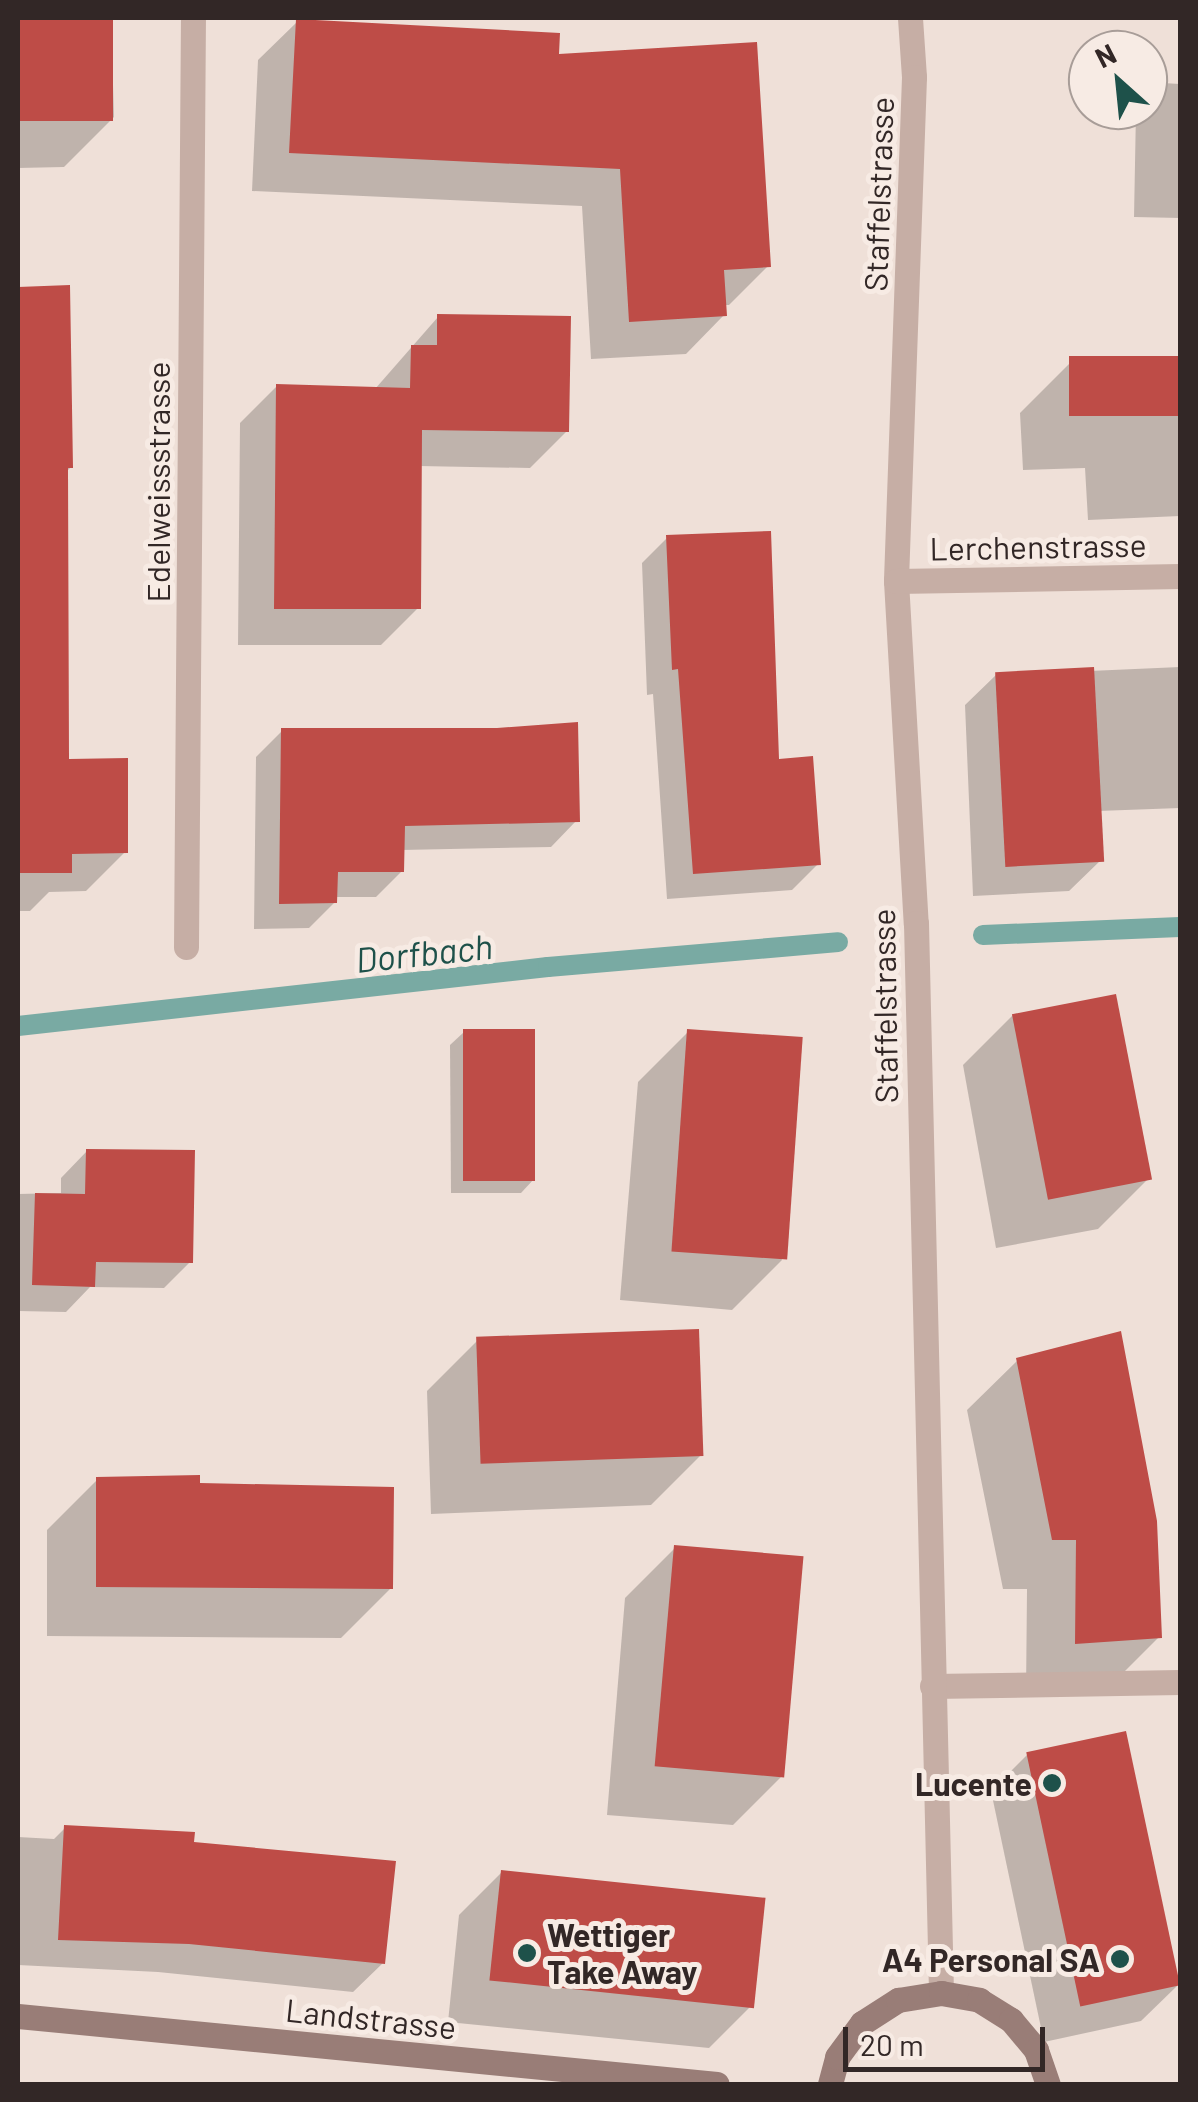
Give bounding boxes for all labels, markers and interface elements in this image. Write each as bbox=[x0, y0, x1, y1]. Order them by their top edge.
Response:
north arrow bbox=[1068, 30, 1168, 130]
text: N bbox=[1089, 36, 1121, 74]
street label: Staffelstrasse bbox=[855, 96, 901, 292]
street label: Edelweissstrasse bbox=[138, 361, 176, 603]
street label: Lerchenstrasse bbox=[929, 525, 1147, 567]
street label: Staffelstrasse bbox=[863, 908, 905, 1104]
water label: Dorfbach bbox=[353, 924, 495, 980]
place label: Lucente bbox=[915, 1764, 1032, 1802]
marker: Lucente bbox=[1041, 1772, 1063, 1794]
place label: Wettiger Take Away bbox=[547, 1916, 697, 1991]
place label: A4 Personal SA bbox=[882, 1940, 1100, 1978]
marker: Wettiger Take Away bbox=[516, 1942, 538, 1964]
marker: A4 Personal SA bbox=[1109, 1948, 1131, 1970]
street label: Landstrasse bbox=[284, 1990, 458, 2046]
scale bar bbox=[848, 2007, 1050, 2069]
text: 20 m bbox=[860, 2026, 924, 2062]

